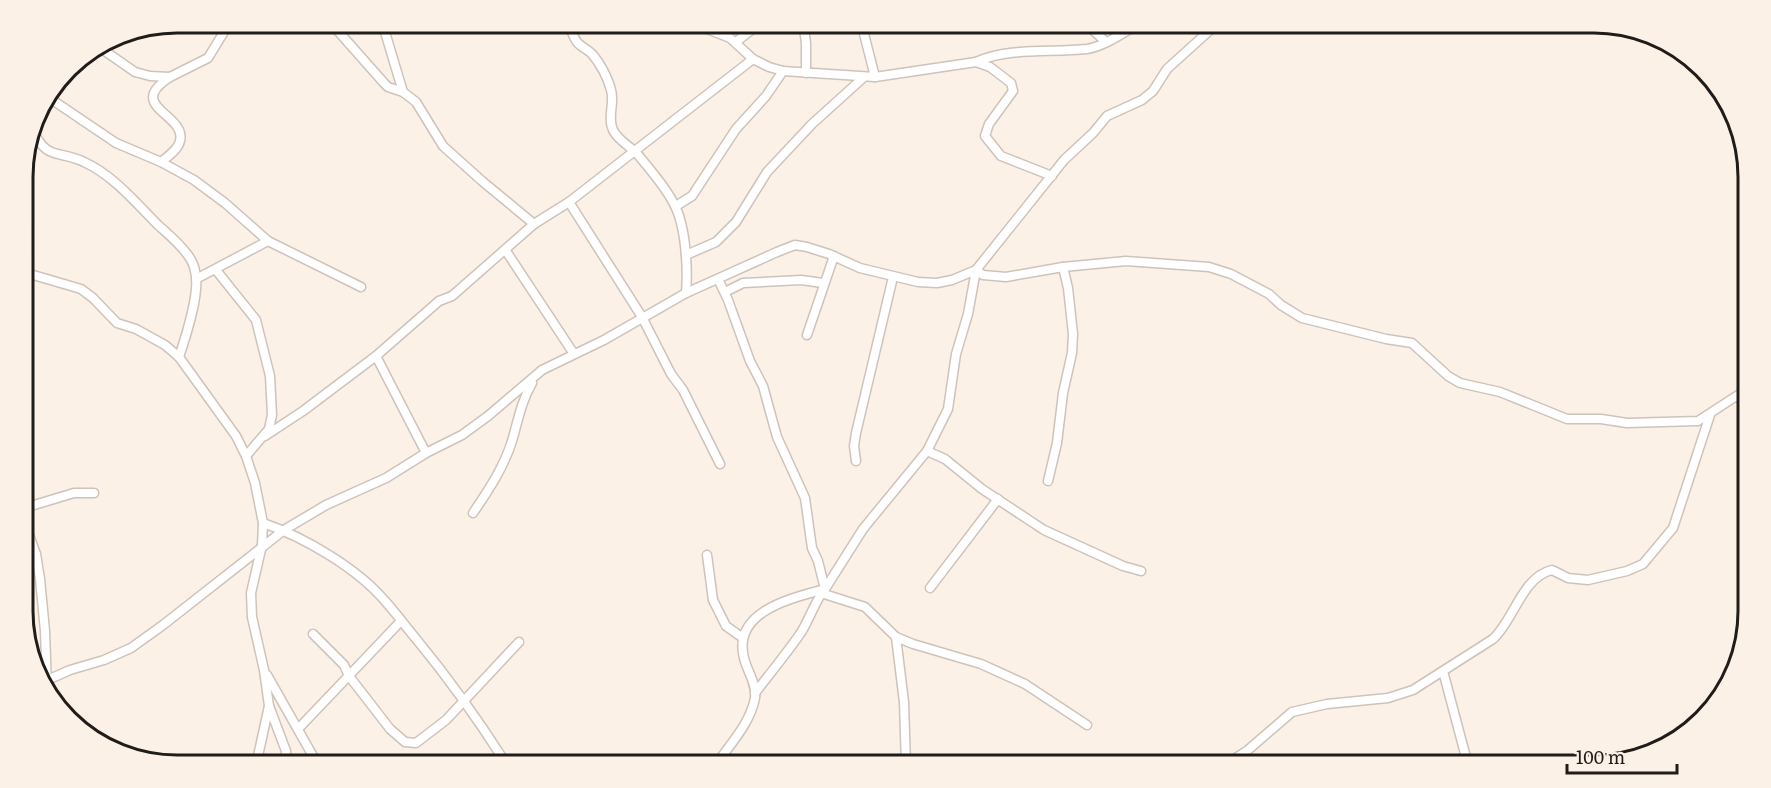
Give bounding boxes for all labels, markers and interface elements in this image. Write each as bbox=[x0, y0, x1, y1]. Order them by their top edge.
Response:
scale bar bbox=[1567, 737, 1676, 775]
text: 100 m bbox=[1576, 743, 1625, 770]

